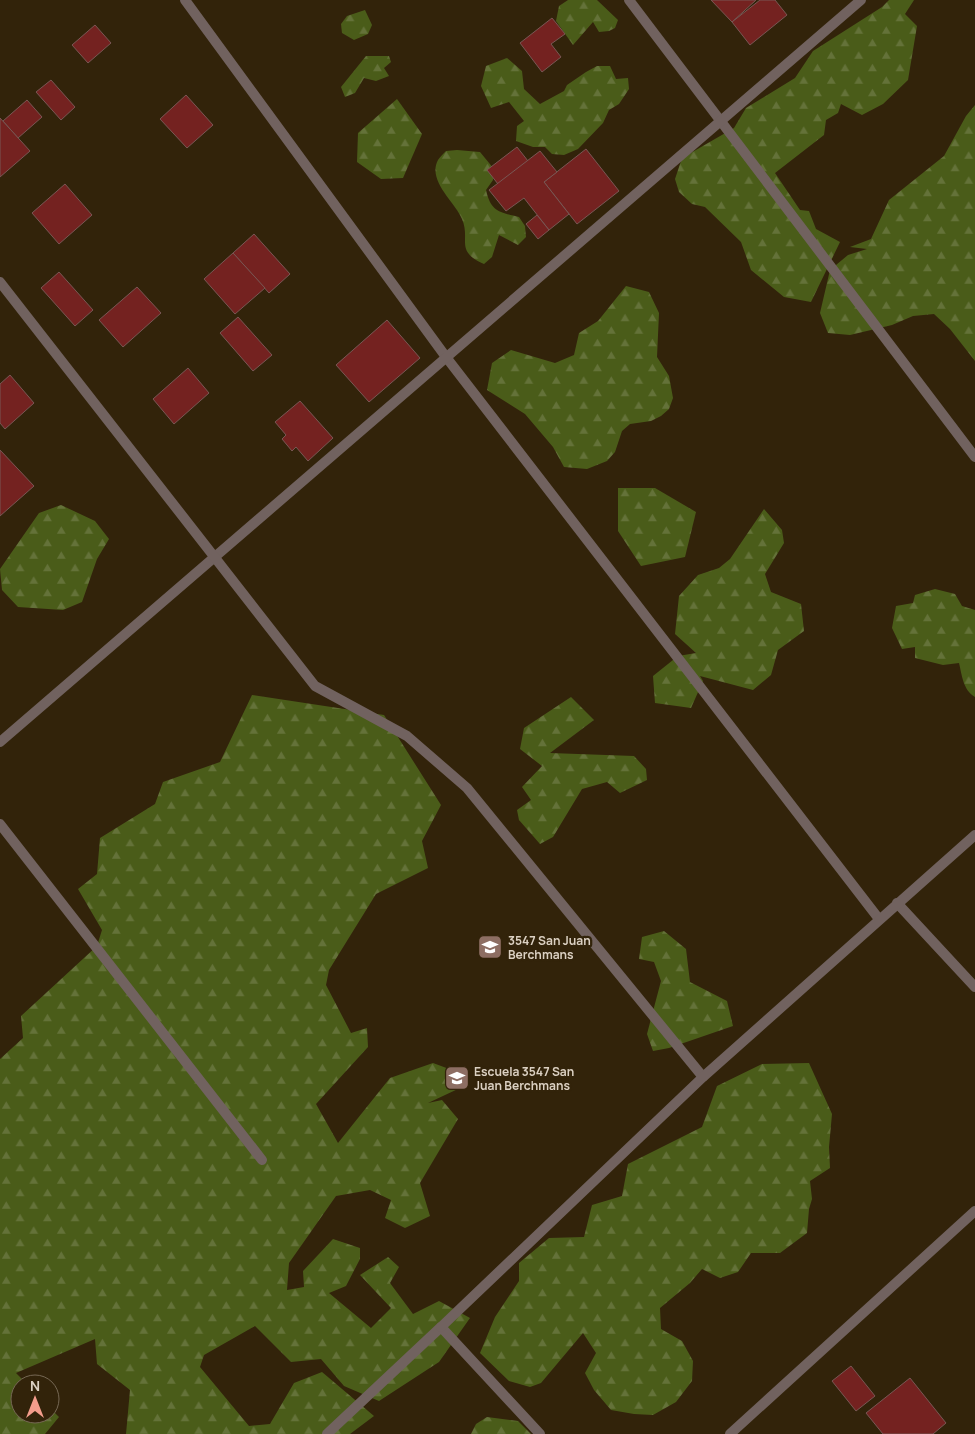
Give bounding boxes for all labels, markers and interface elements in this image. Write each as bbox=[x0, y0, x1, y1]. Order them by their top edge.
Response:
place label: 3547 San Juan Berchmans bbox=[508, 932, 591, 963]
school or university icon: 3547 San Juan Berchmans bbox=[477, 934, 503, 960]
place label: Escuela 3547 San Juan Berchmans bbox=[474, 1063, 574, 1094]
school or university icon: Escuela 3547 San Juan Berchmans bbox=[444, 1065, 470, 1091]
north arrow bbox=[10, 1374, 60, 1424]
text: N bbox=[30, 1376, 40, 1395]

